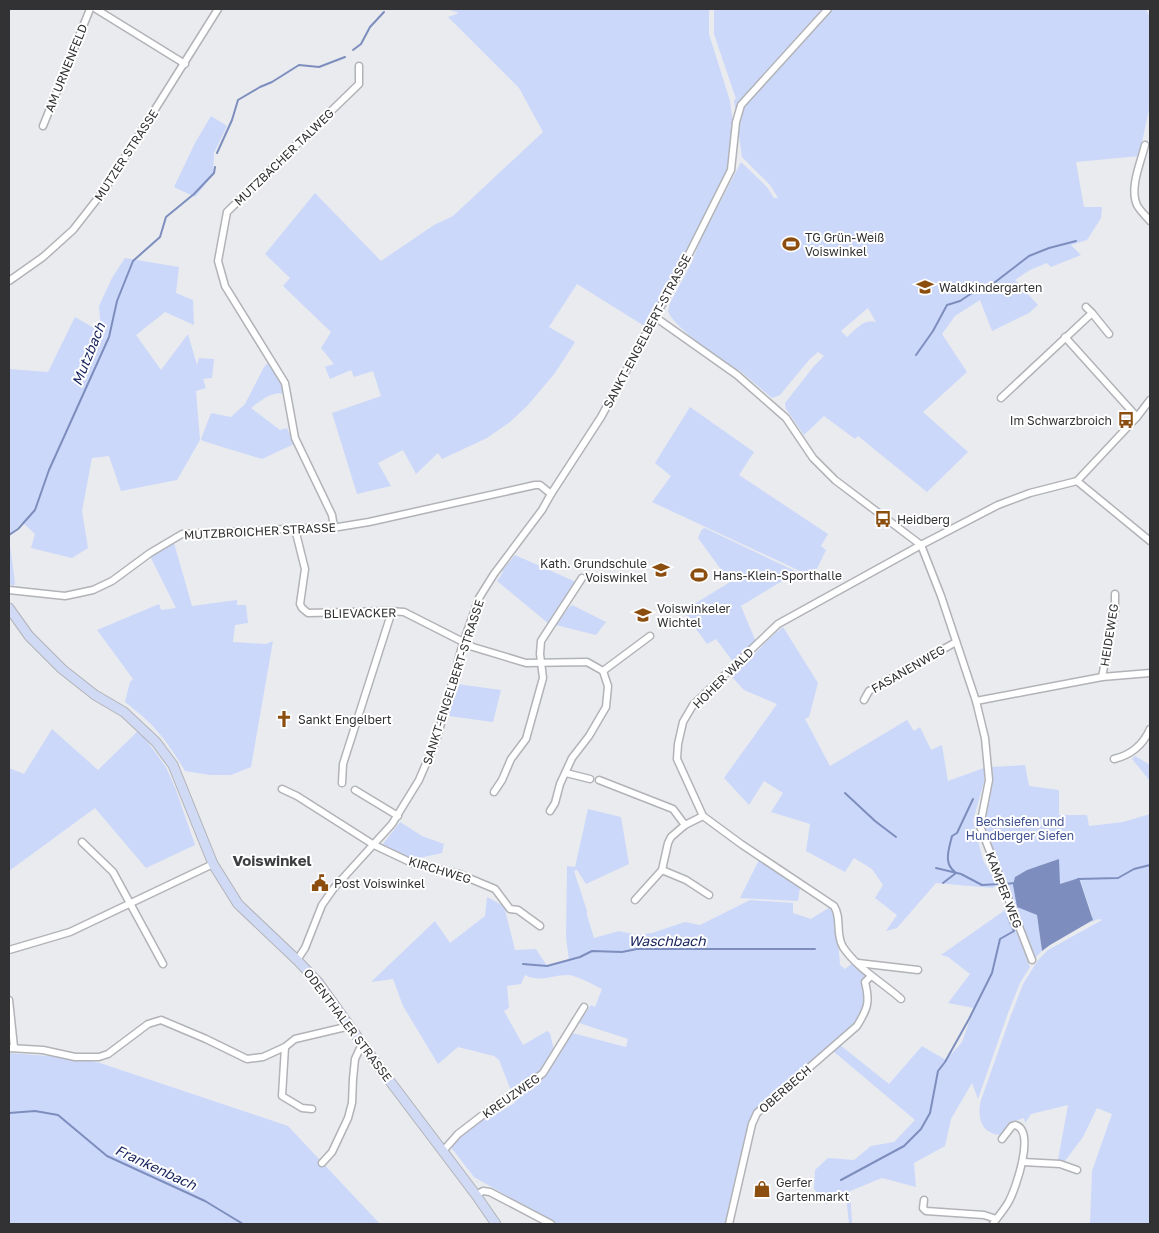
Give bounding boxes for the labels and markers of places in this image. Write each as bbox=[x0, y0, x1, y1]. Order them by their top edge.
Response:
place label: TG Grün-Weiß Voiswinkel bbox=[805, 230, 884, 259]
sports icon: TG Grün-Weiß Voiswinkel bbox=[781, 234, 801, 254]
school or university icon: Waldkindergarten bbox=[915, 277, 935, 297]
place label: Waldkindergarten bbox=[939, 280, 1042, 295]
bus stop icon: Im Schwarzbroich bbox=[1116, 410, 1136, 430]
place label: Im Schwarzbroich bbox=[1010, 413, 1112, 428]
bus stop icon: Heidberg bbox=[873, 509, 893, 529]
place label: Heidberg bbox=[897, 512, 950, 527]
place label: Kath. Grundschule Voiswinkel bbox=[540, 556, 647, 585]
school or university icon: Kath. Grundschule Voiswinkel bbox=[651, 560, 671, 580]
sports icon: Hans-Klein-Sporthalle bbox=[689, 565, 709, 585]
place label: Hans-Klein-Sporthalle bbox=[713, 568, 842, 583]
place label: Voiswinkeler Wichtel bbox=[657, 601, 731, 630]
school or university icon: Voiswinkeler Wichtel bbox=[633, 605, 653, 625]
church icon: Sankt Engelbert bbox=[274, 709, 294, 729]
place label: Sankt Engelbert bbox=[298, 712, 392, 727]
public building icon: Post Voiswinkel bbox=[310, 873, 330, 893]
place label: Post Voiswinkel bbox=[334, 876, 425, 891]
place label: Gerfer Gartenmarkt bbox=[776, 1175, 849, 1204]
shop icon: Gerfer Gartenmarkt bbox=[752, 1179, 772, 1199]

